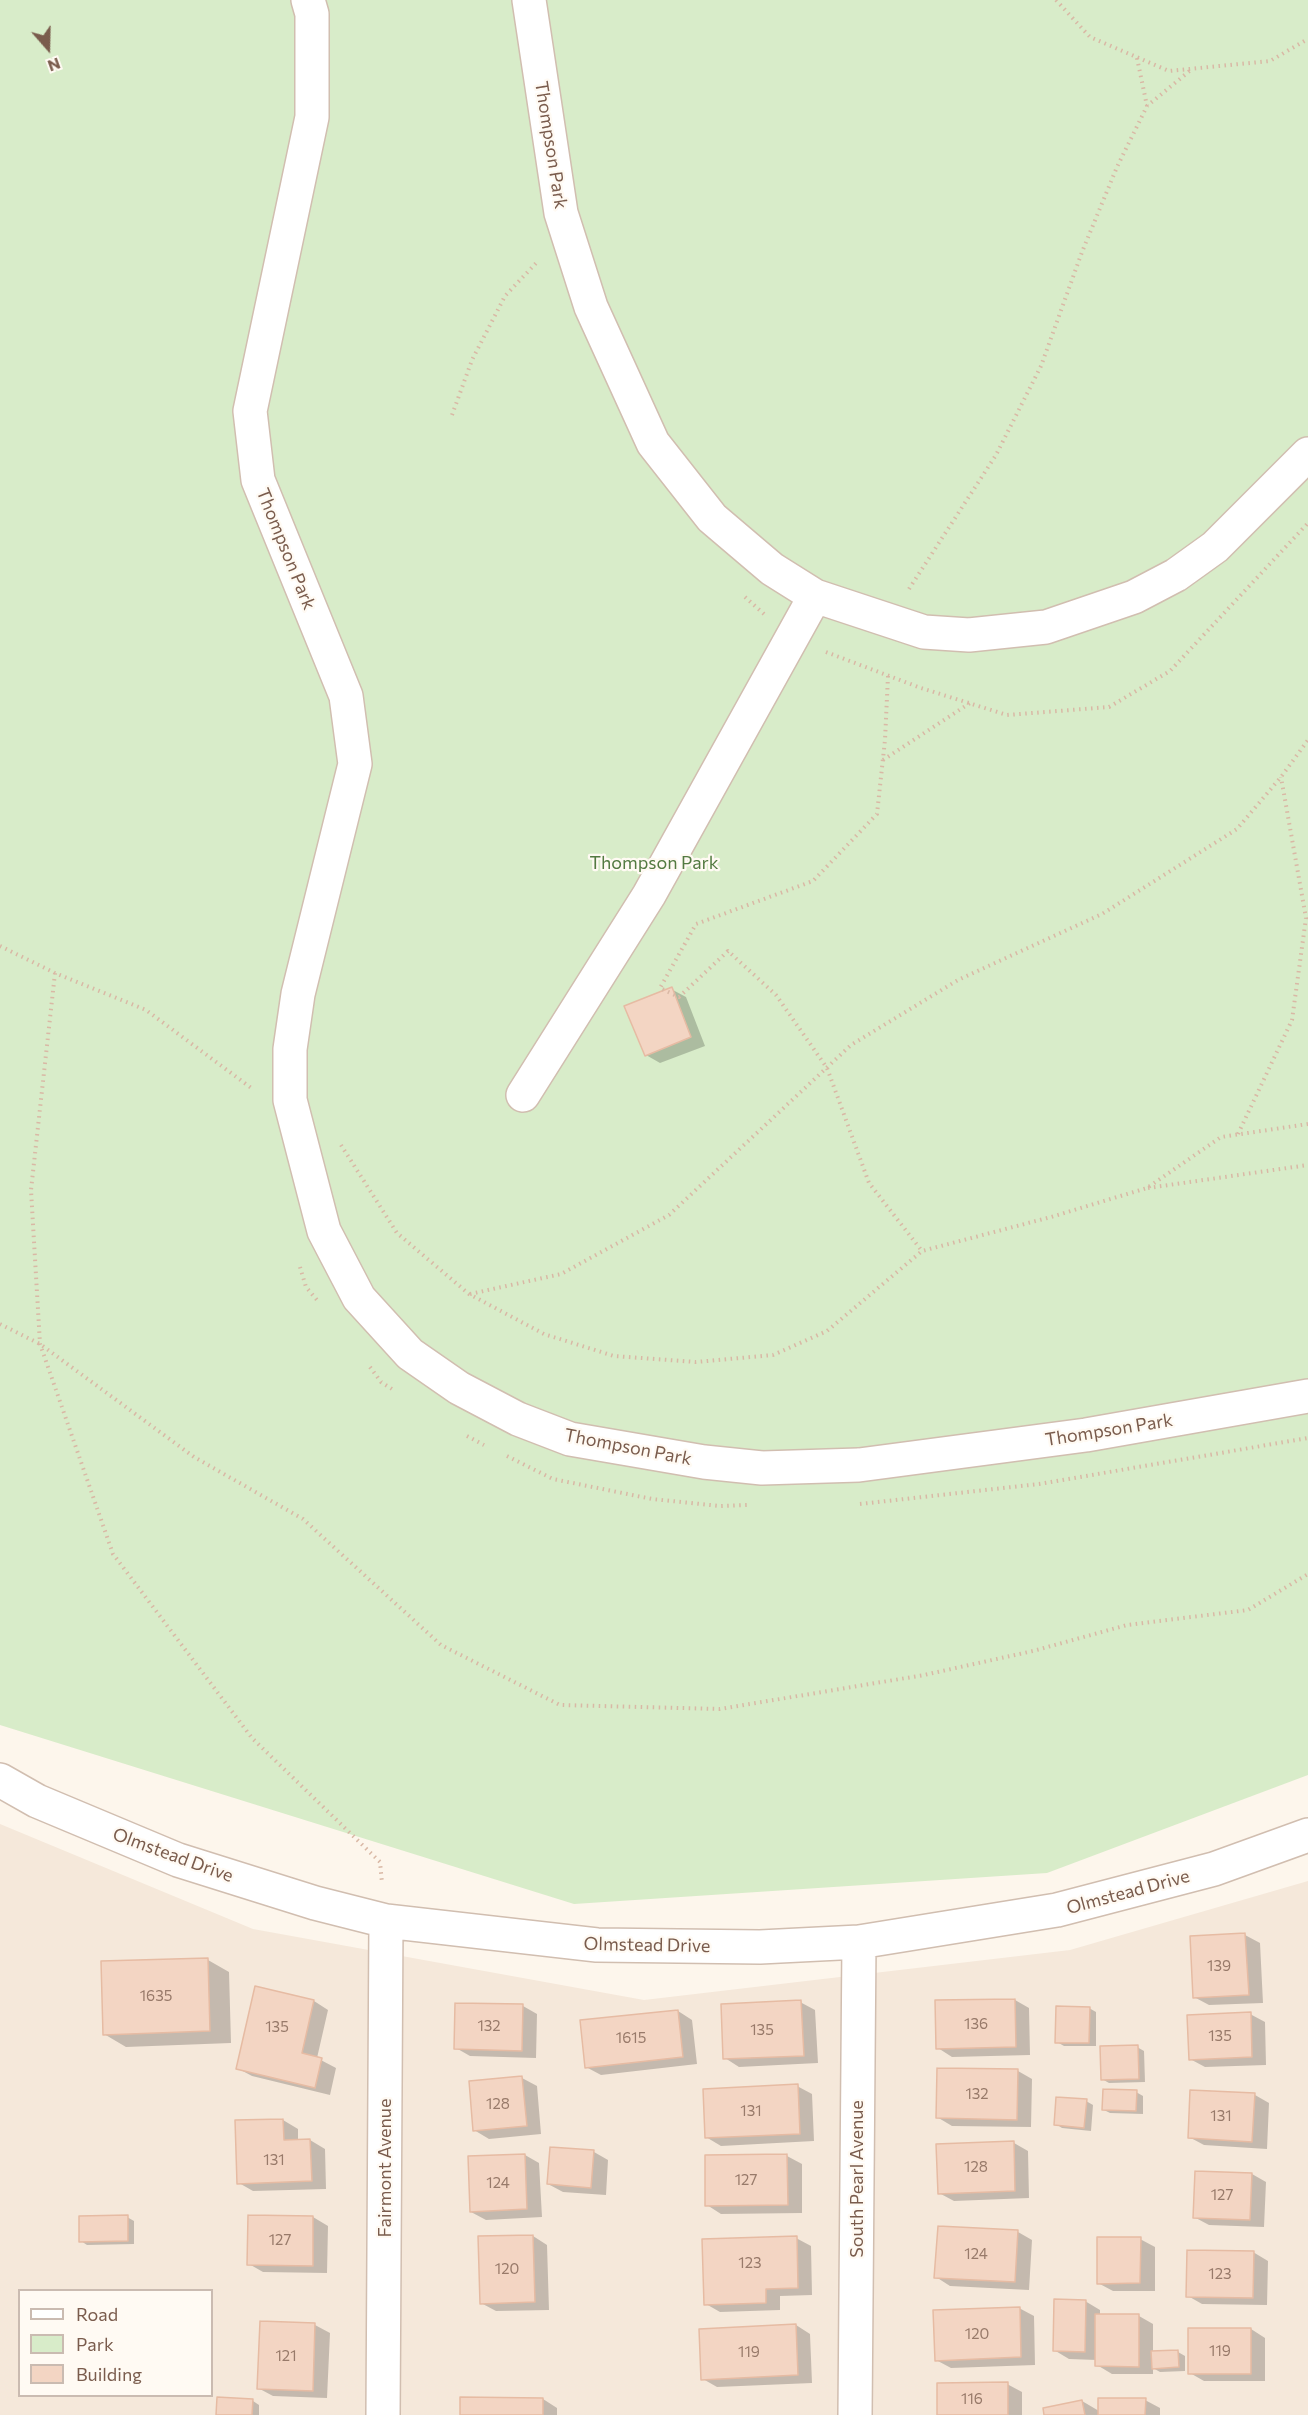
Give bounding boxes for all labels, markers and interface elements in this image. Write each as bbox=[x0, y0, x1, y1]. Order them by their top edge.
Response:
north arrow bbox=[18, 18, 78, 78]
text: N bbox=[45, 54, 63, 76]
street label: Thompson Park bbox=[530, 80, 572, 210]
street label: Thompson Park bbox=[252, 485, 320, 613]
park label: Thompson Park bbox=[589, 852, 719, 874]
street label: Thompson Park bbox=[1044, 1409, 1174, 1451]
street label: Thompson Park bbox=[563, 1424, 693, 1470]
street label: Olmstead Drive bbox=[110, 1823, 236, 1887]
street label: Olmstead Drive bbox=[1064, 1865, 1192, 1919]
street label: Olmstead Drive bbox=[584, 1933, 710, 1957]
house number: 139 bbox=[1207, 1957, 1231, 1975]
house number: 1635 bbox=[140, 1987, 172, 2005]
house number: 136 bbox=[964, 2015, 988, 2033]
house number: 132 bbox=[477, 2017, 501, 2035]
house number: 135 bbox=[265, 2018, 289, 2036]
house number: 135 bbox=[750, 2021, 774, 2039]
house number: 135 bbox=[1208, 2027, 1232, 2045]
house number: 1615 bbox=[616, 2029, 646, 2047]
house number: 132 bbox=[965, 2085, 989, 2103]
house number: 128 bbox=[486, 2095, 510, 2113]
street label: Fairmont Avenue bbox=[374, 2099, 396, 2237]
street label: South Pearl Avenue bbox=[846, 2100, 868, 2258]
house number: 131 bbox=[740, 2102, 762, 2120]
house number: 131 bbox=[1210, 2107, 1232, 2125]
house number: 131 bbox=[263, 2151, 285, 2169]
house number: 128 bbox=[964, 2158, 988, 2176]
house number: 127 bbox=[735, 2171, 757, 2189]
house number: 124 bbox=[486, 2174, 510, 2192]
house number: 127 bbox=[1211, 2186, 1233, 2204]
house number: 127 bbox=[269, 2231, 291, 2249]
house number: 124 bbox=[964, 2245, 988, 2263]
house number: 123 bbox=[738, 2254, 762, 2272]
house number: 120 bbox=[495, 2260, 519, 2278]
house number: 123 bbox=[1208, 2265, 1232, 2283]
legend bbox=[18, 2289, 213, 2397]
text: Road bbox=[76, 2303, 118, 2325]
house number: 120 bbox=[965, 2325, 989, 2343]
text: Park bbox=[76, 2333, 114, 2355]
house number: 119 bbox=[1209, 2342, 1231, 2360]
house number: 119 bbox=[738, 2343, 760, 2361]
house number: 121 bbox=[275, 2347, 297, 2365]
text: Building bbox=[76, 2363, 142, 2385]
house number: 116 bbox=[961, 2390, 983, 2408]

